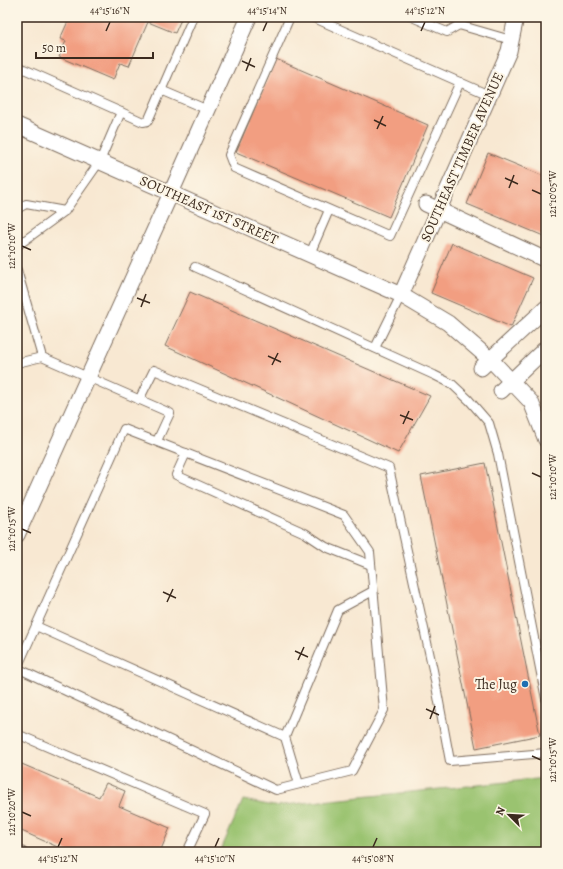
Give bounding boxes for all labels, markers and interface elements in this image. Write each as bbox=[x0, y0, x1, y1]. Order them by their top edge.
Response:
text: 44°15'16"N bbox=[90, 4, 130, 17]
text: 44°15'14"N bbox=[247, 4, 287, 17]
text: 44°15'12"N bbox=[405, 4, 445, 17]
scale bar bbox=[36, 34, 153, 60]
text: 50 m bbox=[42, 40, 66, 56]
street label: SOUTHEAST TIMBER AVENUE bbox=[416, 69, 508, 245]
text: 121°10'05"W bbox=[546, 170, 559, 218]
street label: SOUTHEAST 1ST STREET bbox=[137, 171, 282, 249]
text: 121°10'10"W bbox=[5, 222, 18, 269]
text: 121°10'10"W bbox=[546, 453, 559, 500]
text: 121°10'15"W bbox=[5, 506, 18, 552]
place label: The Jug bbox=[475, 675, 517, 694]
marker: The Jug bbox=[520, 679, 530, 689]
text: 121°10'15"W bbox=[546, 737, 559, 783]
text: 121°10'20"W bbox=[5, 788, 18, 836]
north arrow bbox=[489, 795, 529, 835]
text: N bbox=[492, 804, 509, 818]
text: 44°15'12"N bbox=[38, 852, 78, 865]
text: 44°15'10"N bbox=[195, 852, 235, 865]
text: 44°15'08"N bbox=[352, 852, 394, 865]

